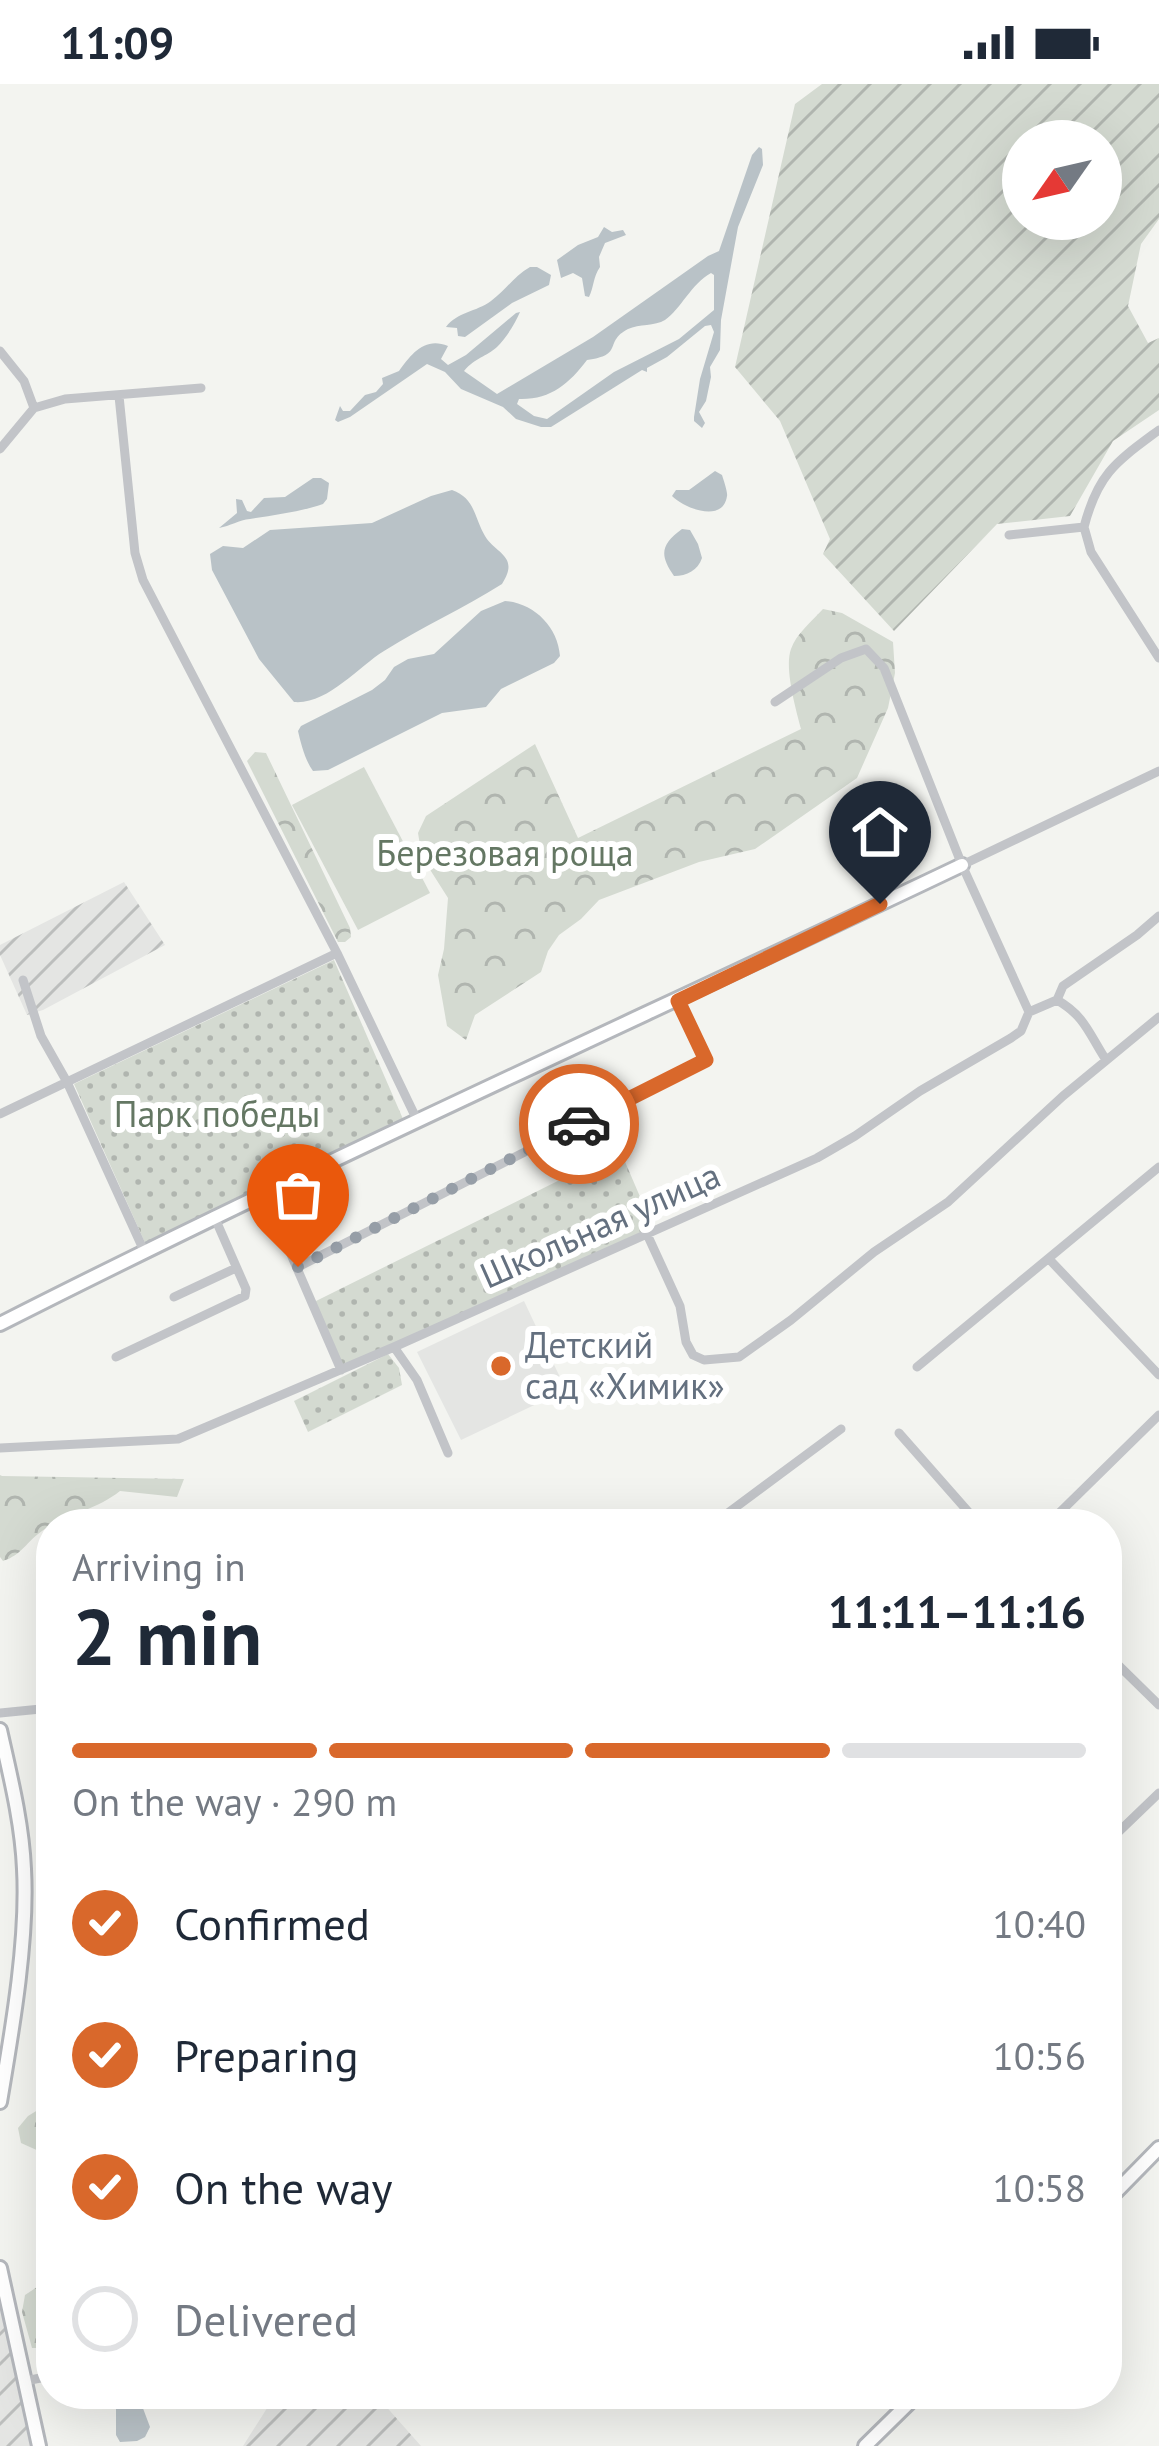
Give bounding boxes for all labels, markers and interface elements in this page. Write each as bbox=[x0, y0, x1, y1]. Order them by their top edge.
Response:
text: 11:09 bbox=[60, 13, 174, 71]
north arrow bbox=[1002, 120, 1122, 240]
map controls bbox=[1002, 120, 1122, 240]
pin bbox=[829, 781, 931, 904]
icon: home bbox=[847, 799, 913, 865]
park label: Березовая роща bbox=[376, 829, 634, 876]
courier bbox=[519, 1064, 639, 1184]
park label: Парк победы bbox=[114, 1090, 320, 1137]
icon: car bbox=[546, 1091, 612, 1157]
pin bbox=[247, 1144, 349, 1267]
street label: Школьная улица bbox=[472, 1151, 727, 1298]
icon: bag bbox=[265, 1162, 331, 1228]
place label: Детский сад «Химик» bbox=[525, 1321, 725, 1409]
marker: Детский сад «Химик» bbox=[488, 1353, 514, 1379]
text: Arriving in bbox=[72, 1541, 246, 1592]
text: 11:11–11:16 bbox=[828, 1582, 1086, 1640]
text: 2 min bbox=[72, 1586, 262, 1687]
text: On the way · 290 m bbox=[72, 1776, 397, 1827]
icon: check bbox=[72, 1890, 138, 1956]
text: Confirmed bbox=[174, 1894, 370, 1952]
text: 10:40 bbox=[992, 1898, 1086, 1949]
icon: check bbox=[72, 2022, 138, 2088]
text: Preparing bbox=[174, 2026, 359, 2084]
text: 10:56 bbox=[992, 2030, 1086, 2081]
icon: check bbox=[72, 2154, 138, 2220]
text: On the way bbox=[174, 2158, 393, 2216]
text: 10:58 bbox=[992, 2162, 1086, 2213]
text: Delivered bbox=[174, 2290, 358, 2348]

